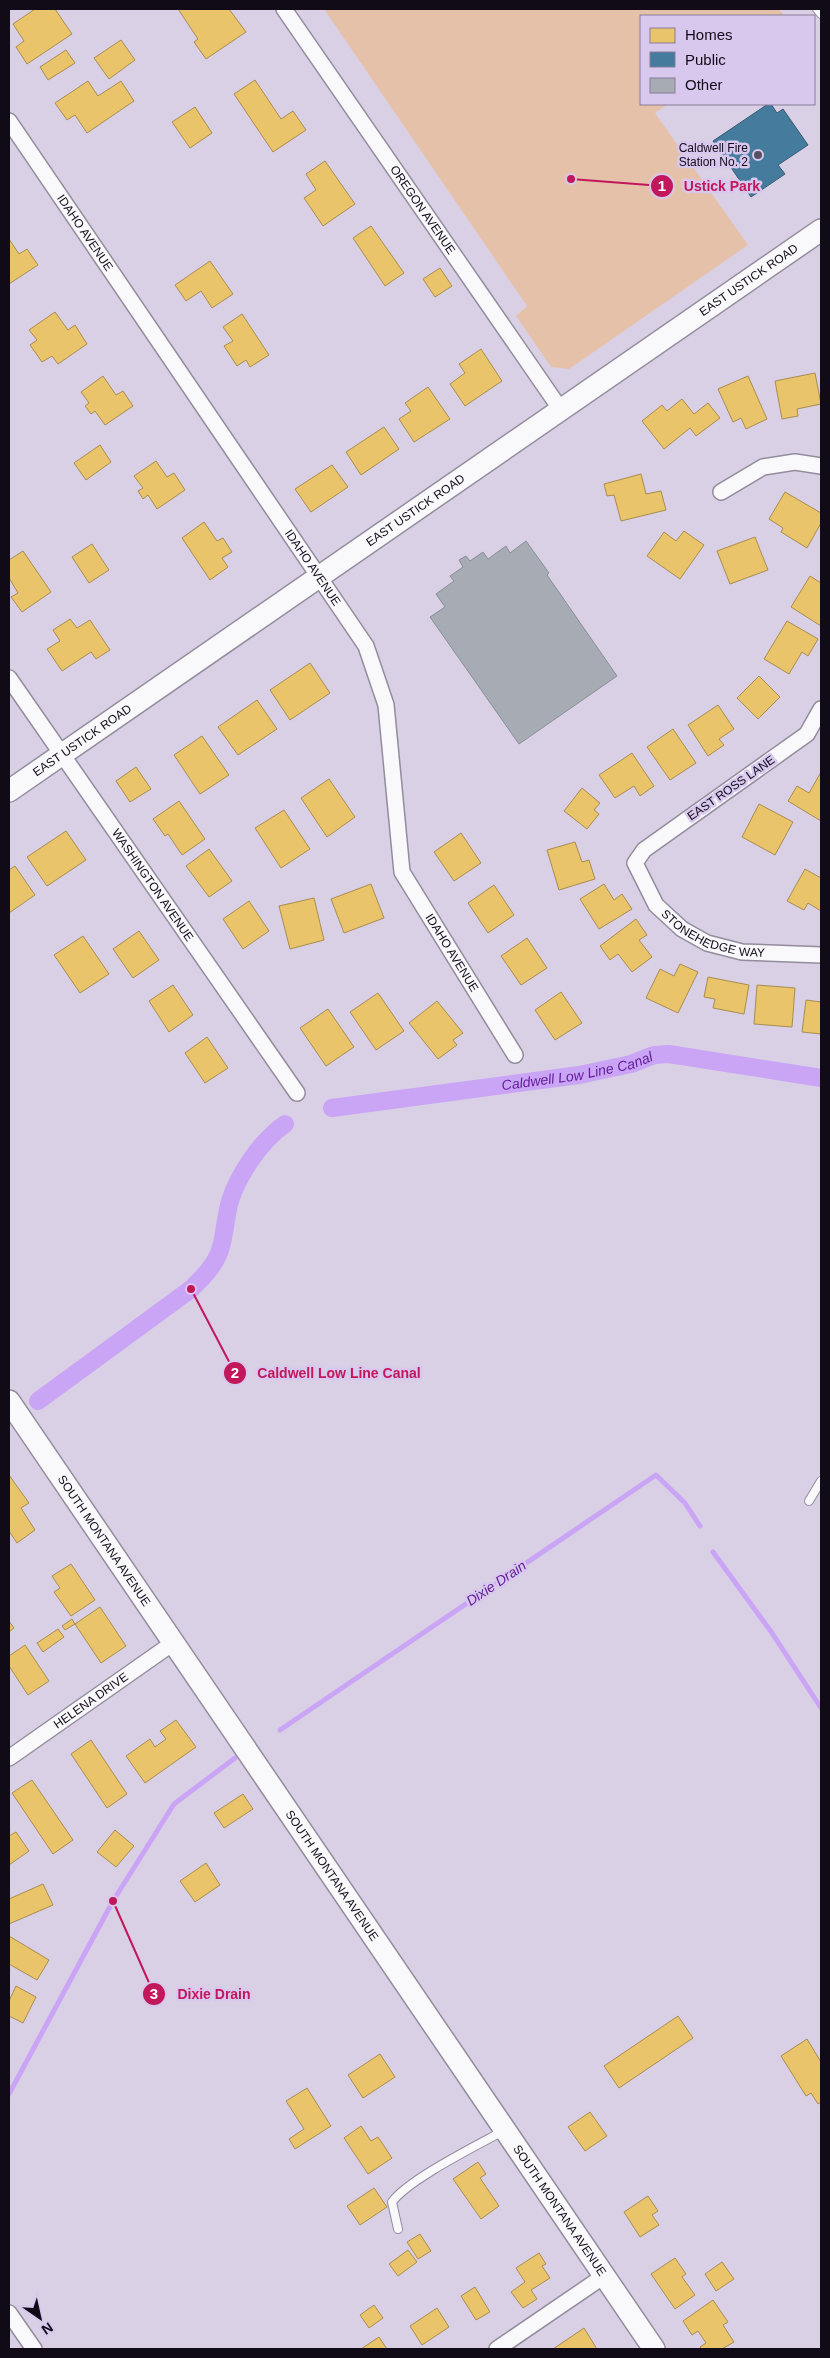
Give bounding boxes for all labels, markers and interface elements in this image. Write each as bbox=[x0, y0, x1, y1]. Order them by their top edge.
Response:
legend bbox=[640, 15, 815, 105]
text: Homes bbox=[685, 26, 733, 43]
text: Public bbox=[685, 51, 726, 68]
text: Other bbox=[685, 76, 723, 93]
place label: Caldwell Fire Station No. 2 bbox=[679, 141, 748, 169]
marker: Caldwell Fire Station No. 2 bbox=[752, 149, 764, 161]
street label: OREGON AVENUE bbox=[387, 163, 458, 257]
callout: Ustick Park bbox=[649, 171, 771, 200]
text: 1 bbox=[658, 177, 666, 194]
text: Ustick Park bbox=[684, 178, 760, 194]
street label: IDAHO AVENUE bbox=[54, 192, 116, 273]
street label: EAST USTICK ROAD bbox=[697, 241, 801, 319]
street label: EAST USTICK ROAD bbox=[363, 471, 468, 549]
street label: IDAHO AVENUE bbox=[282, 527, 344, 608]
street label: EAST USTICK ROAD bbox=[30, 701, 134, 779]
street label: EAST ROSS LANE bbox=[685, 753, 777, 823]
street label: WASHINGTON AVENUE bbox=[109, 826, 196, 944]
street label: STONEHEDGE WAY bbox=[659, 907, 765, 960]
street label: IDAHO AVENUE bbox=[423, 911, 481, 995]
water label: Caldwell Low Line Canal bbox=[501, 1048, 656, 1093]
callout: Caldwell Low Line Canal bbox=[222, 1358, 431, 1387]
text: 2 bbox=[231, 1364, 239, 1381]
text: Caldwell Low Line Canal bbox=[257, 1365, 421, 1381]
street label: SOUTH MONTANA AVENUE bbox=[55, 1473, 153, 1609]
water label: Dixie Drain bbox=[463, 1557, 529, 1609]
street label: HELENA DRIVE bbox=[51, 1670, 131, 1731]
street label: SOUTH MONTANA AVENUE bbox=[282, 1808, 381, 1944]
callout: Dixie Drain bbox=[142, 1979, 260, 2008]
text: 3 bbox=[150, 1985, 158, 2002]
text: Dixie Drain bbox=[177, 1986, 251, 2002]
street label: SOUTH MONTANA AVENUE bbox=[510, 2142, 609, 2278]
north arrow bbox=[15, 2293, 65, 2343]
text: N bbox=[39, 2319, 56, 2338]

